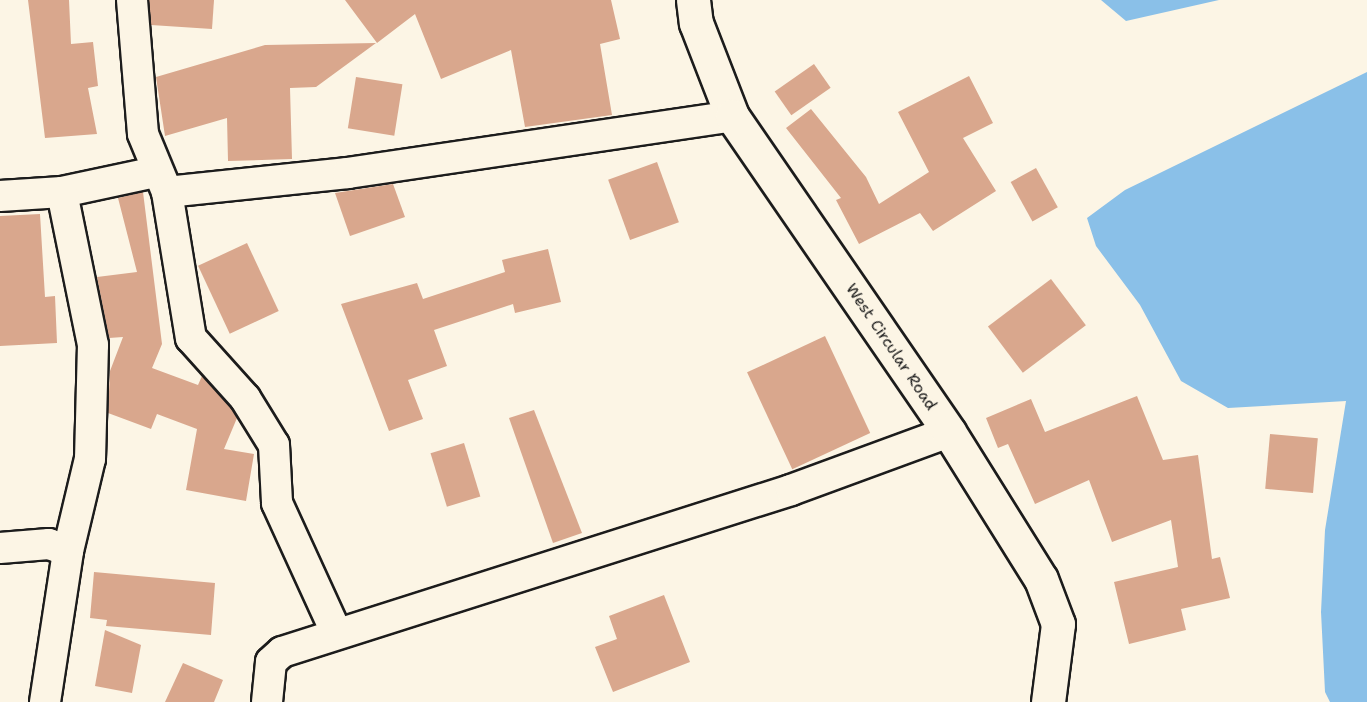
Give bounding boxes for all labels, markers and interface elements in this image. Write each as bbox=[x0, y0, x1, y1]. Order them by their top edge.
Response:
street label: West Circular Road bbox=[841, 280, 941, 414]

